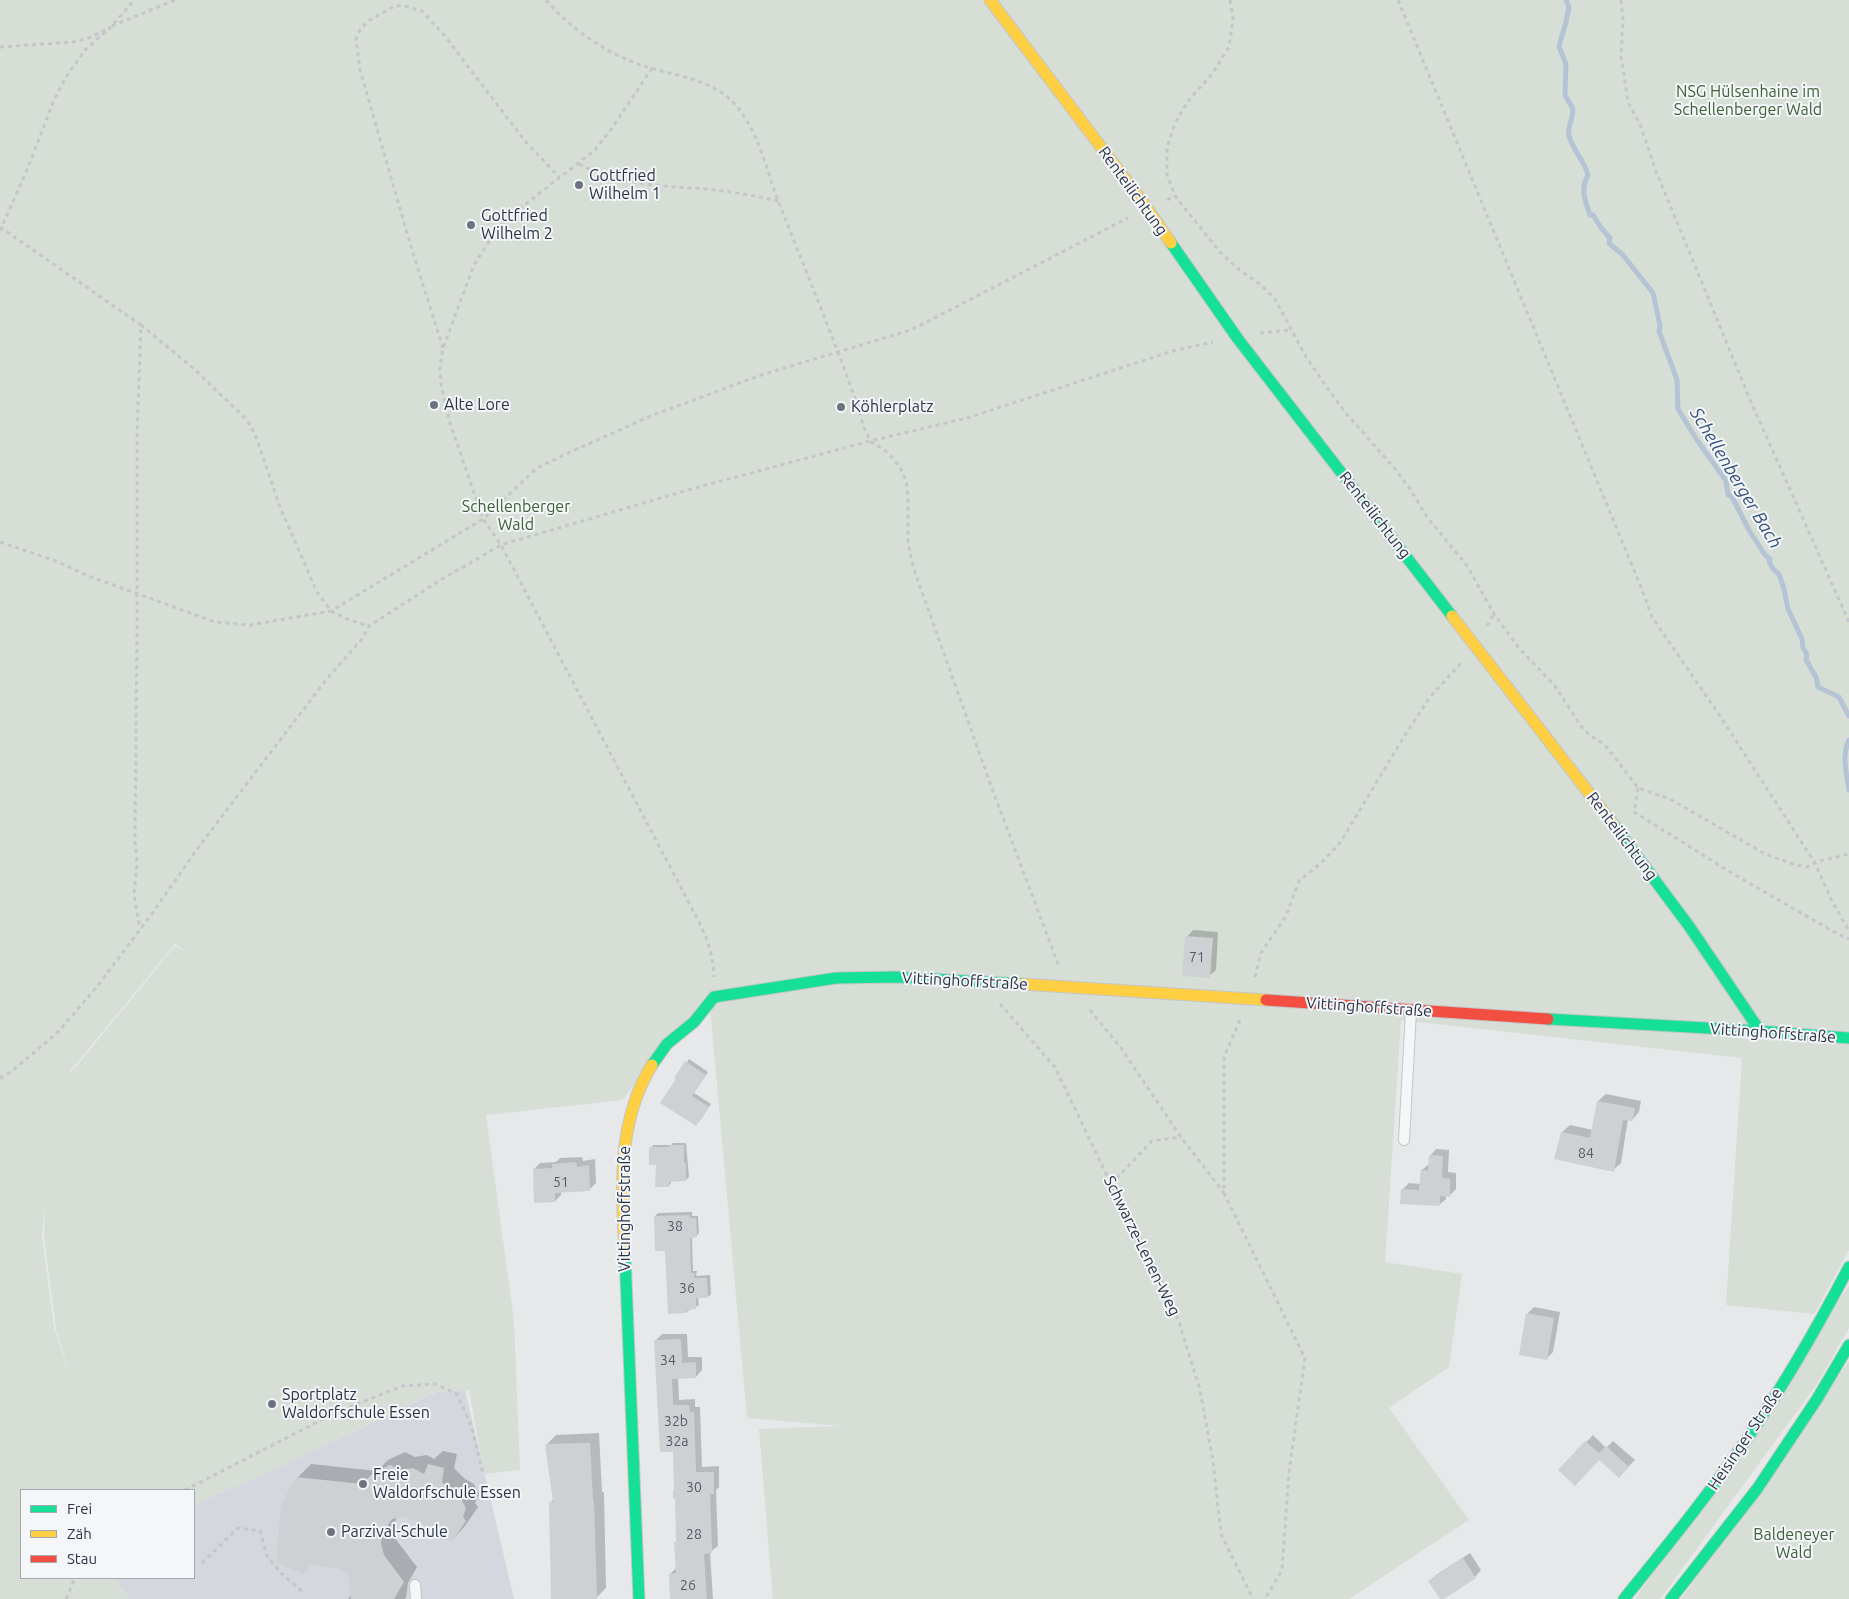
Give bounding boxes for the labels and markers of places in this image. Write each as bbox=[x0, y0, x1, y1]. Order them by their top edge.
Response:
place label: Gottfried Wilhelm 1 bbox=[589, 166, 661, 204]
marker: Gottfried Wilhelm 1 bbox=[573, 179, 585, 191]
place label: Gottfried Wilhelm 2 bbox=[481, 206, 553, 244]
marker: Gottfried Wilhelm 2 bbox=[465, 219, 477, 231]
place label: Alte Lore bbox=[444, 395, 510, 415]
place label: Köhlerplatz bbox=[851, 397, 934, 417]
marker: Alte Lore bbox=[428, 399, 440, 411]
marker: Köhlerplatz bbox=[835, 401, 847, 413]
place label: Sportplatz Waldorfschule Essen bbox=[282, 1385, 430, 1423]
marker: Sportplatz Waldorfschule Essen bbox=[266, 1398, 278, 1410]
place label: Freie Waldorfschule Essen bbox=[373, 1465, 521, 1503]
marker: Freie Waldorfschule Essen bbox=[357, 1478, 369, 1490]
place label: Parzival-Schule bbox=[341, 1522, 448, 1542]
marker: Parzival-Schule bbox=[325, 1526, 337, 1538]

